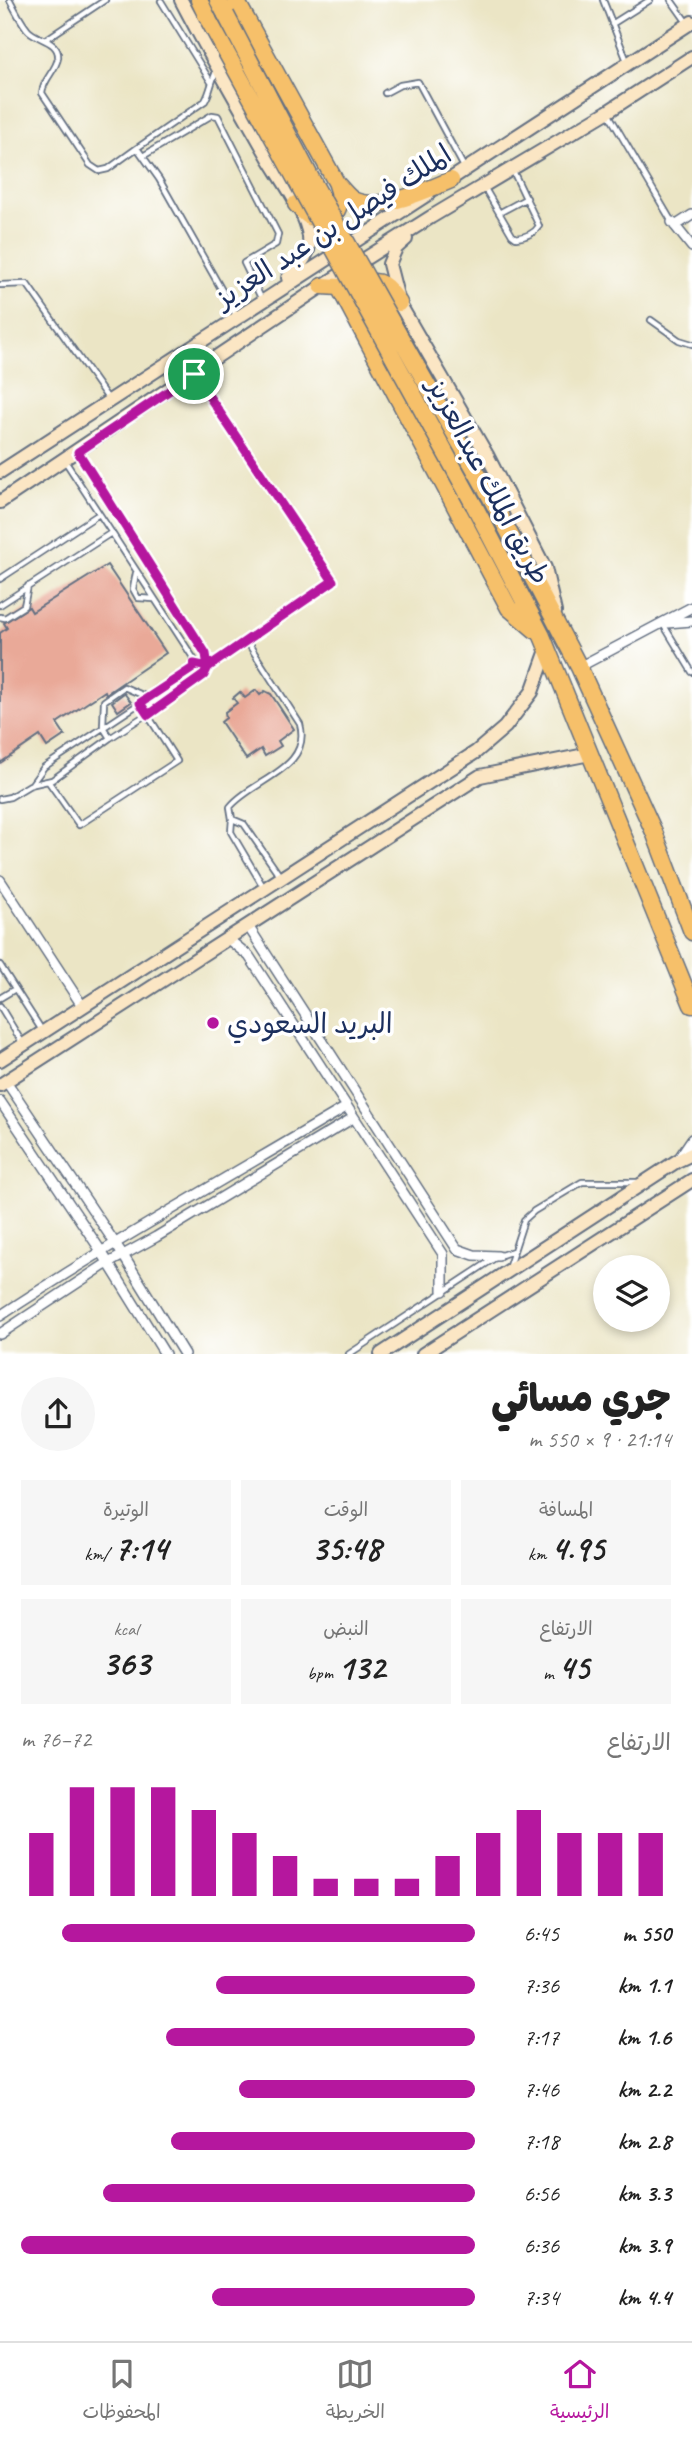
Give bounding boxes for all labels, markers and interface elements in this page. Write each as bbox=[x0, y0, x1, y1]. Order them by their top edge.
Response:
street label: الملك فيصل بن عبد العزيز bbox=[206, 136, 458, 317]
pin bbox=[164, 344, 224, 404]
icon: arrive bbox=[175, 355, 213, 393]
street label: طريق الملك عبدالعزيز bbox=[419, 370, 558, 590]
place label: البريد السعودي bbox=[227, 1006, 393, 1044]
marker: البريد السعودي bbox=[205, 1015, 221, 1031]
map controls bbox=[593, 1255, 670, 1332]
button: layers bbox=[593, 1255, 670, 1332]
text: جري مسائي bbox=[491, 1375, 671, 1422]
button: share bbox=[21, 1377, 95, 1451]
text: 21:14 · 9 × 550 m bbox=[528, 1425, 671, 1454]
text: الوتيرة bbox=[103, 1498, 149, 1522]
text: الوقت bbox=[324, 1498, 368, 1522]
text: المسافة bbox=[539, 1498, 593, 1522]
text: 7:14 bbox=[114, 1526, 168, 1571]
text: 35:48 bbox=[311, 1526, 381, 1571]
text: 4.95 bbox=[551, 1526, 604, 1571]
text: /km bbox=[84, 1542, 114, 1566]
text: km bbox=[528, 1542, 551, 1566]
text: kcal bbox=[113, 1617, 139, 1641]
text: النبض bbox=[323, 1617, 369, 1641]
text: الارتفاع bbox=[539, 1617, 593, 1641]
text: 363 bbox=[102, 1641, 150, 1686]
text: 132 bbox=[338, 1645, 385, 1690]
text: 45 bbox=[558, 1645, 589, 1690]
text: bpm bbox=[307, 1661, 338, 1685]
text: m bbox=[543, 1661, 558, 1685]
text: 72–76 m bbox=[21, 1725, 91, 1754]
text: الارتفاع bbox=[607, 1728, 671, 1757]
text: 6:45 bbox=[523, 1919, 559, 1948]
text: 550 m bbox=[622, 1919, 671, 1948]
text: 7:36 bbox=[523, 1971, 559, 2000]
text: 1.1 km bbox=[617, 1971, 671, 2000]
text: 7:17 bbox=[523, 2023, 559, 2052]
text: 1.6 km bbox=[617, 2023, 671, 2052]
text: 7:46 bbox=[523, 2075, 559, 2104]
text: 2.2 km bbox=[617, 2075, 671, 2104]
text: 7:18 bbox=[523, 2127, 559, 2156]
text: 2.8 km bbox=[617, 2127, 671, 2156]
text: 6:56 bbox=[523, 2179, 559, 2208]
text: 3.3 km bbox=[617, 2179, 671, 2208]
text: 6:36 bbox=[523, 2231, 559, 2260]
text: 3.9 km bbox=[618, 2231, 671, 2260]
text: 7:34 bbox=[523, 2283, 559, 2312]
text: 4.4 km bbox=[617, 2283, 671, 2312]
tab: المحفوظات bbox=[82, 2355, 161, 2428]
tab: الخريطة bbox=[326, 2355, 385, 2428]
tab: الرئيسية bbox=[550, 2355, 610, 2428]

